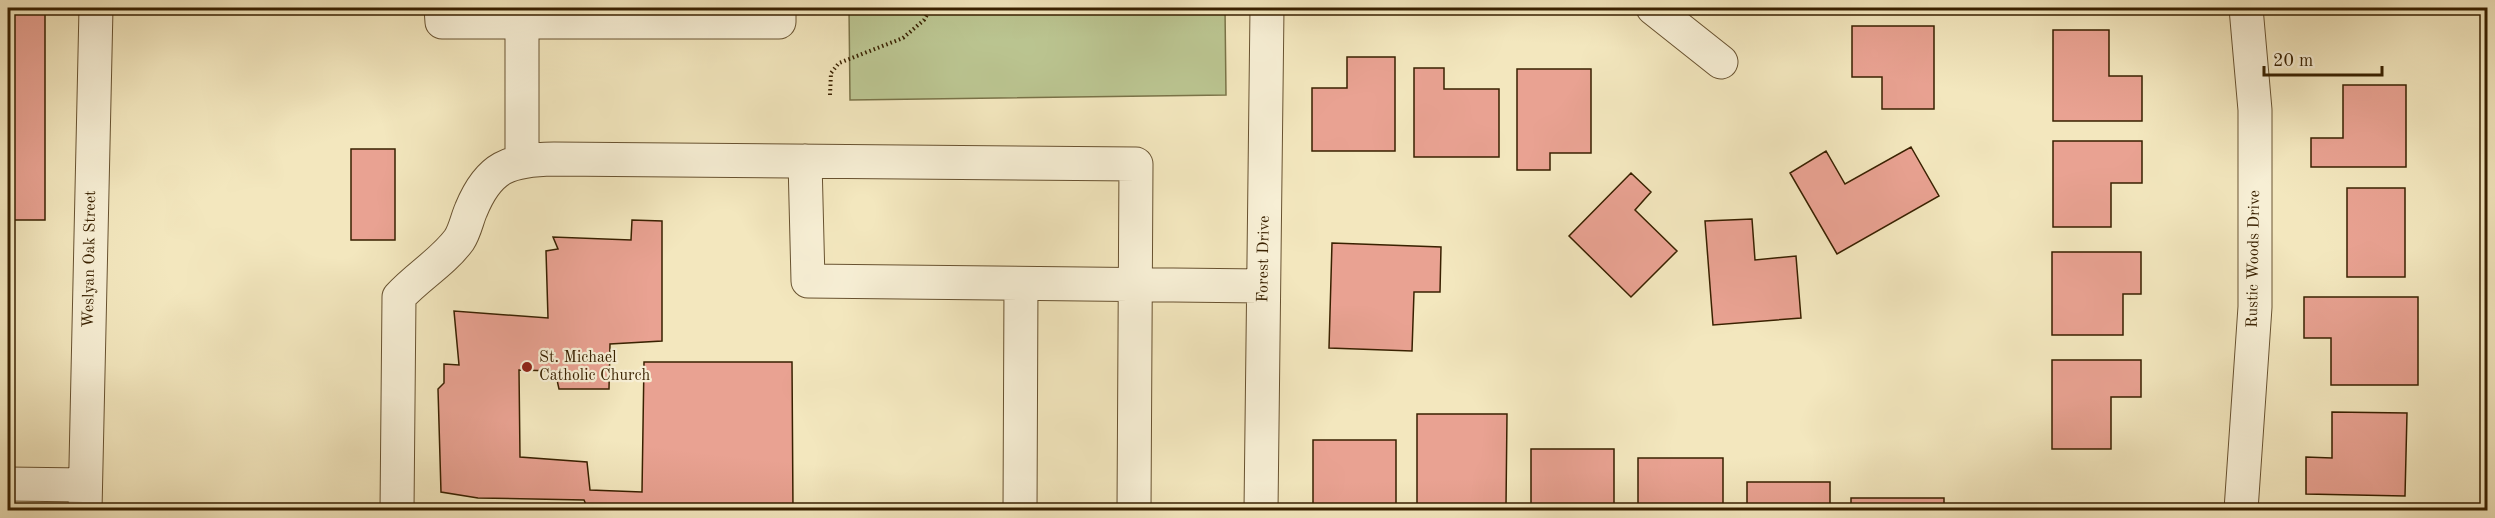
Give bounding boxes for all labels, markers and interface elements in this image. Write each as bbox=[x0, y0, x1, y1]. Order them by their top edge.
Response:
scale bar bbox=[2264, 39, 2382, 77]
text: 20 m bbox=[2273, 52, 2313, 70]
street label: Weslyan Oak Street bbox=[81, 190, 99, 328]
street label: Rustic Woods Drive bbox=[2245, 190, 2263, 328]
street label: Forest Drive bbox=[1255, 215, 1273, 303]
place label: St. Michael Catholic Church bbox=[539, 350, 650, 384]
marker: St. Michael Catholic Church bbox=[520, 360, 534, 374]

